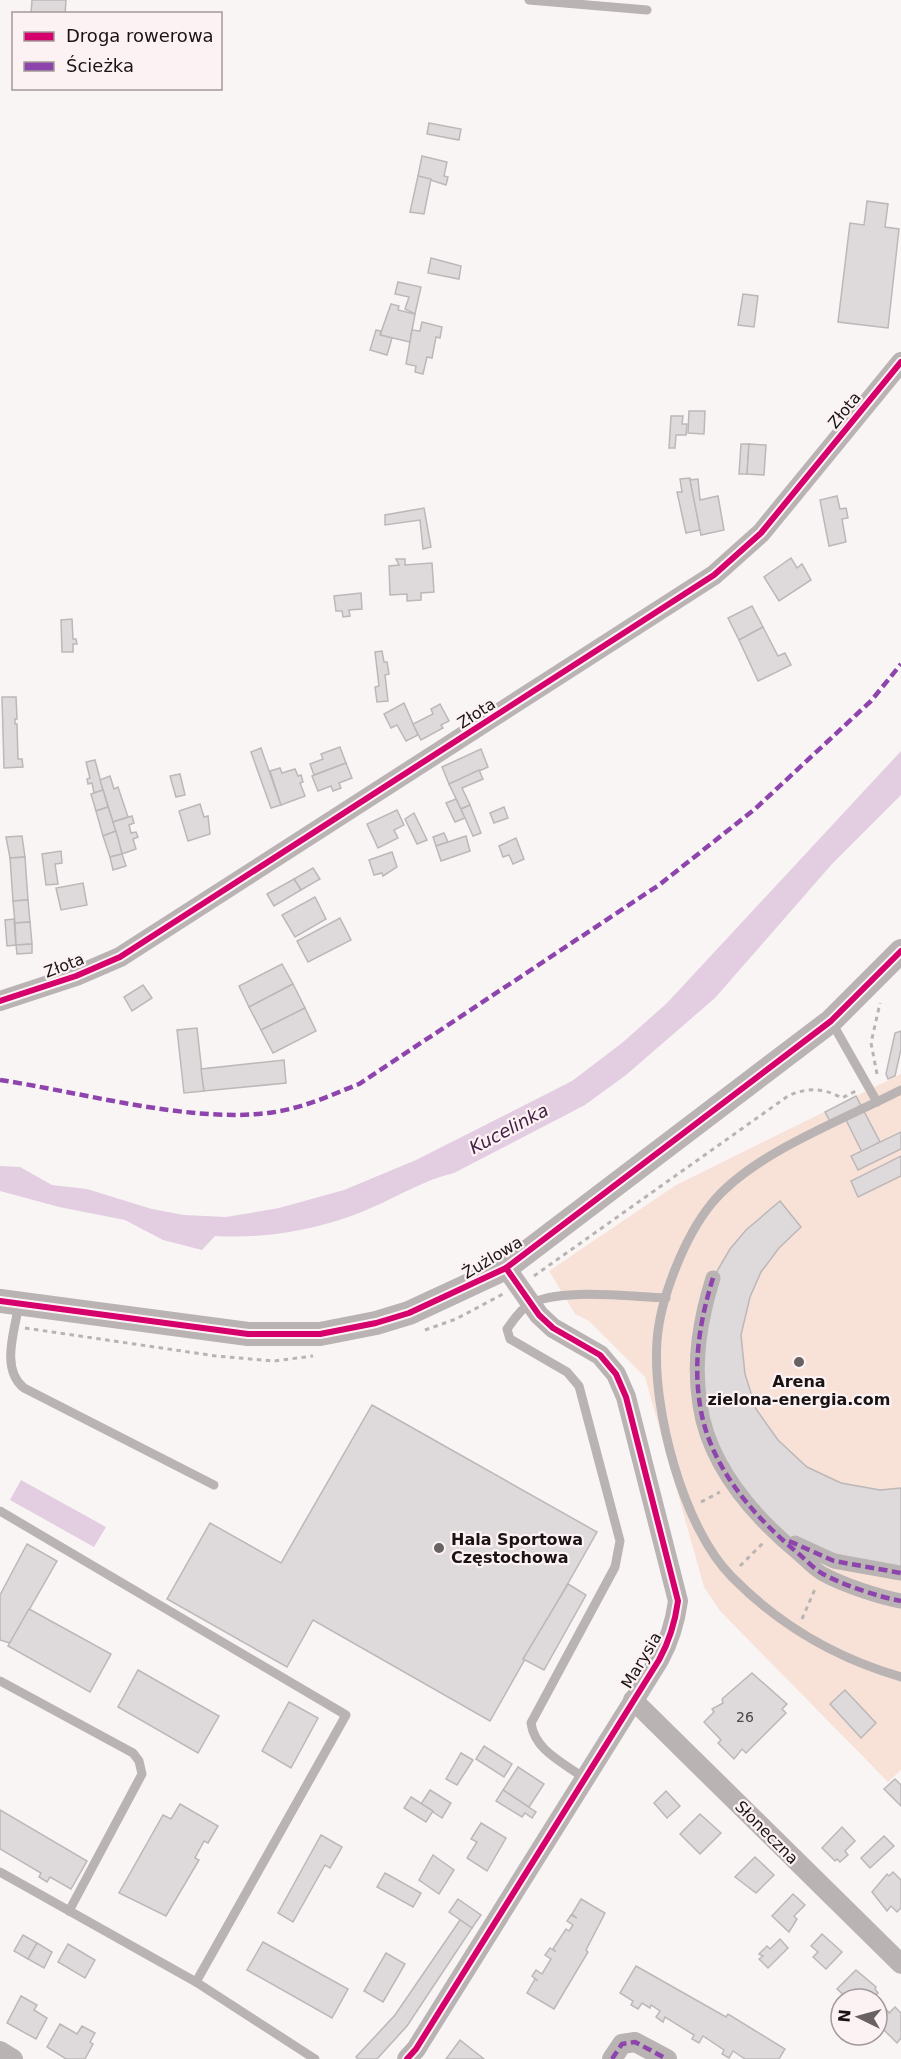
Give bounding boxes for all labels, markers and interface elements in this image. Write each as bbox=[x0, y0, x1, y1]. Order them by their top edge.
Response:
legend bbox=[12, 12, 222, 90]
text: Droga rowerowa bbox=[66, 25, 214, 46]
text: Ścieżka bbox=[66, 55, 134, 76]
street label: Złota bbox=[824, 388, 865, 432]
street label: Złota bbox=[454, 694, 499, 733]
street label: Złota bbox=[41, 949, 87, 982]
water label: Kucelinka bbox=[466, 1099, 552, 1158]
street label: Żużlowa bbox=[459, 1232, 526, 1283]
marker: Arena zielona-energia.com bbox=[792, 1355, 806, 1369]
place label: Arena zielona-energia.com bbox=[708, 1372, 890, 1409]
place label: Hala Sportowa Częstochowa bbox=[451, 1530, 583, 1567]
marker: Hala Sportowa Częstochowa bbox=[432, 1541, 446, 1555]
street label: Marysia bbox=[617, 1629, 666, 1692]
house number: 26 bbox=[736, 1709, 754, 1725]
street label: Słoneczna bbox=[731, 1797, 802, 1868]
north arrow bbox=[829, 1987, 889, 2047]
text: N bbox=[835, 2008, 855, 2023]

